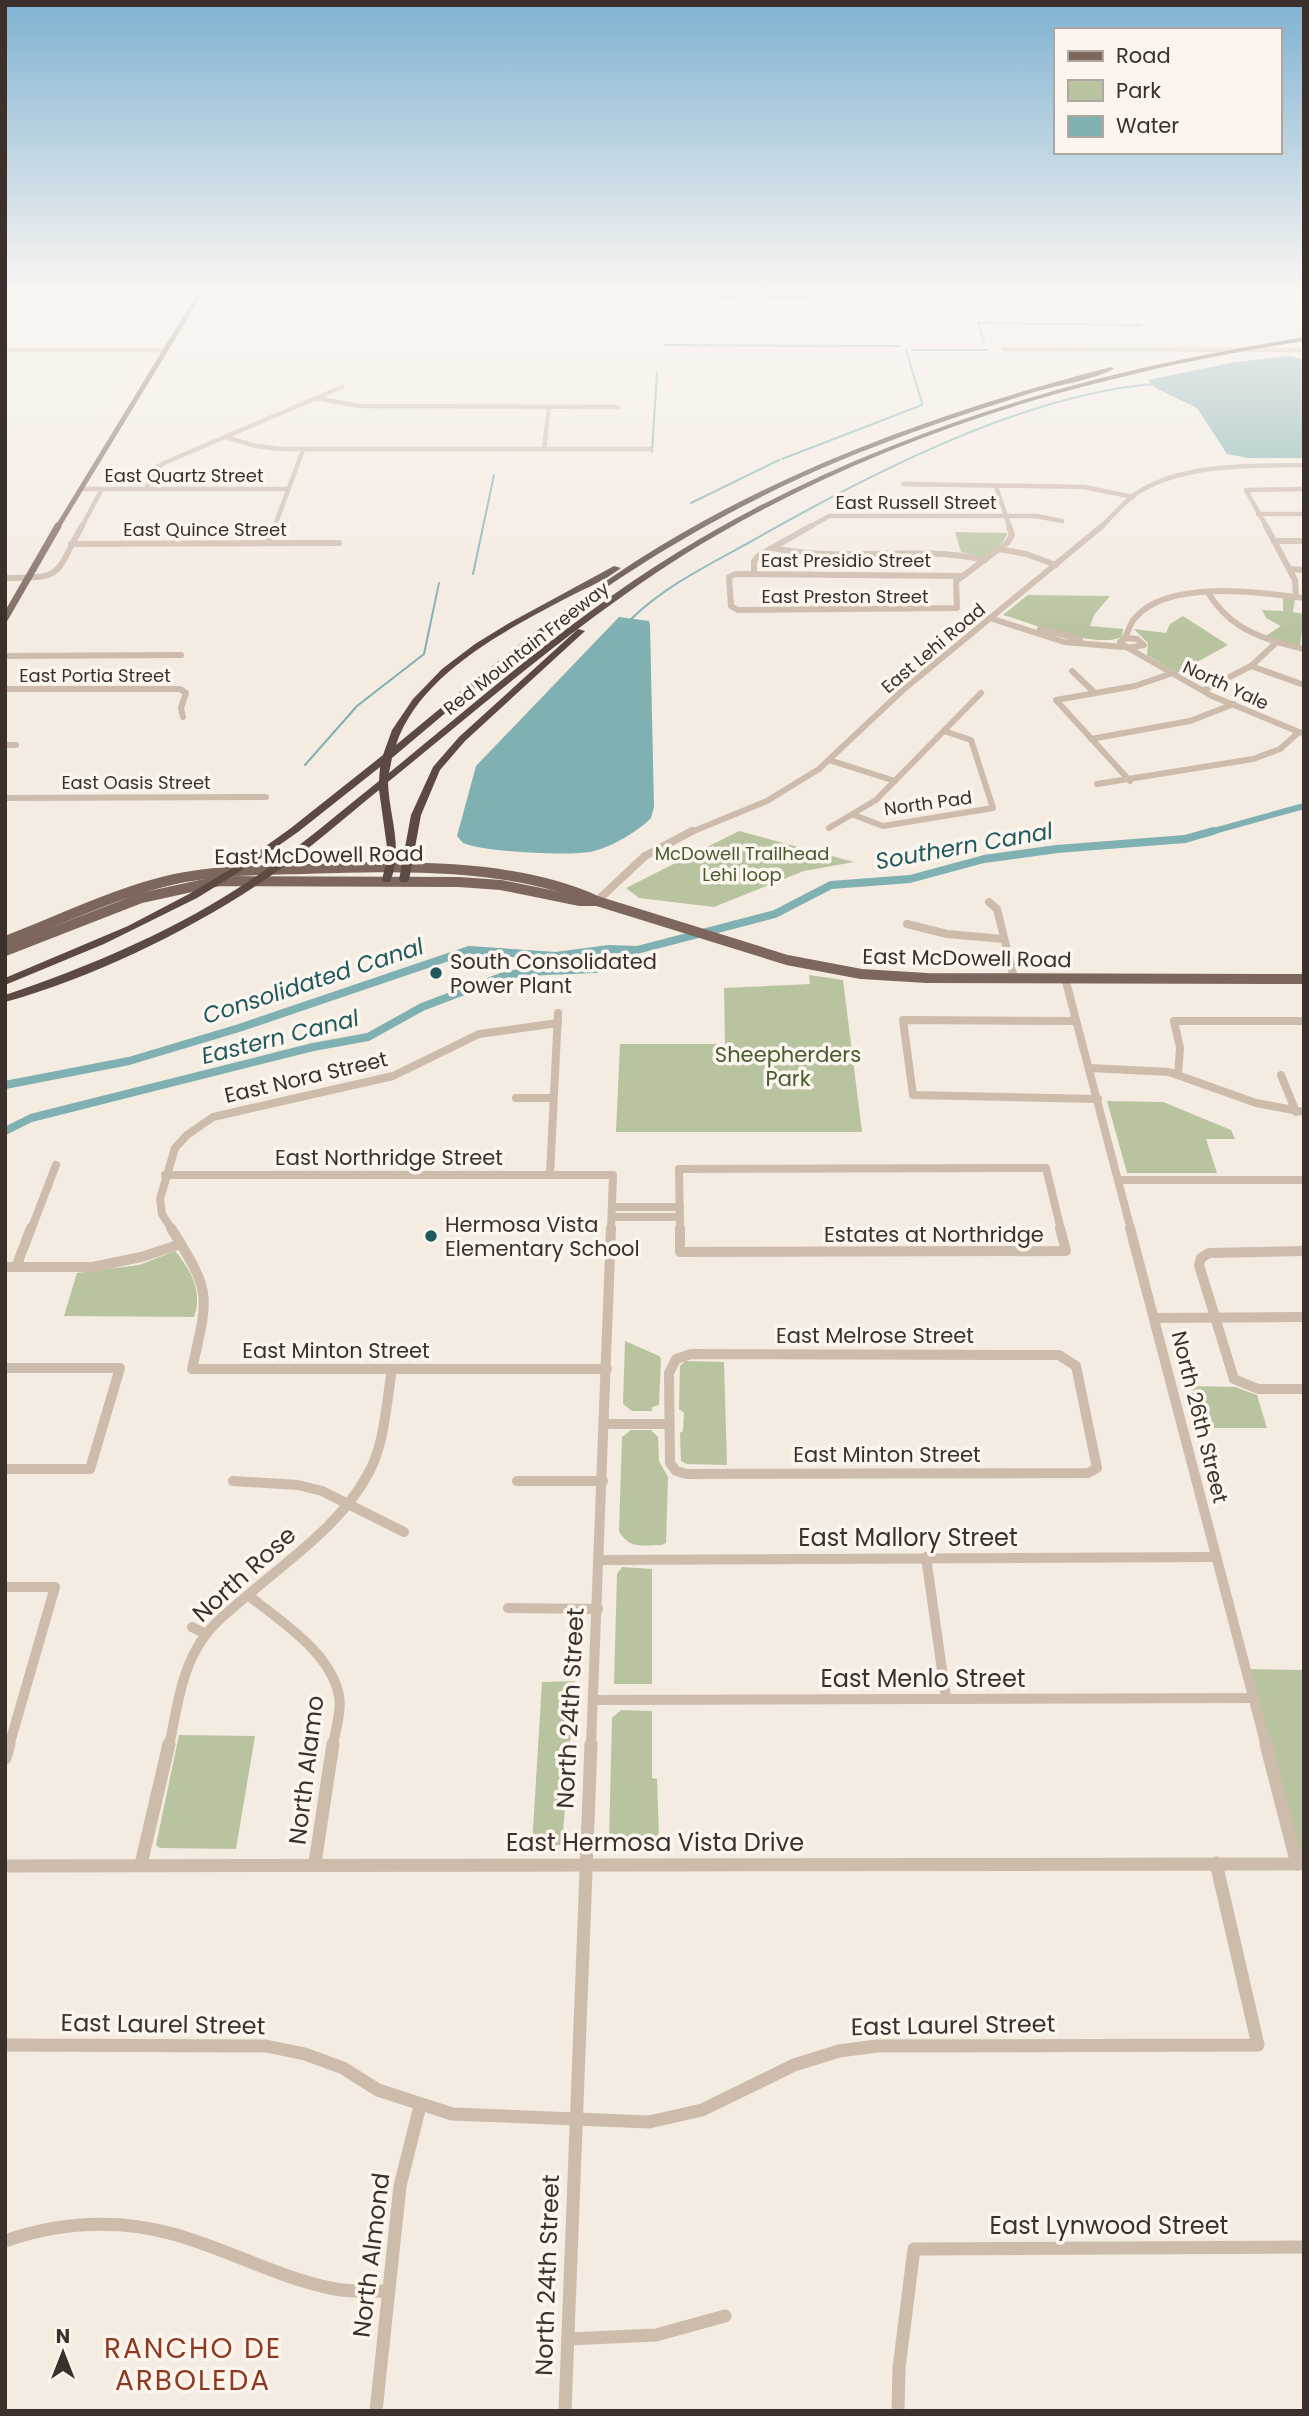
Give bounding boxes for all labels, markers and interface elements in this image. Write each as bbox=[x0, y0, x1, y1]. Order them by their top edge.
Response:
legend bbox=[1054, 28, 1281, 154]
text: Road bbox=[1116, 41, 1171, 70]
text: Park bbox=[1116, 76, 1161, 105]
text: Water bbox=[1116, 111, 1179, 140]
street label: East Quartz Street bbox=[105, 463, 264, 488]
street label: East Russell Street bbox=[836, 490, 996, 515]
street label: East Quince Street bbox=[123, 517, 287, 542]
street label: East Presidio Street bbox=[761, 548, 931, 573]
street label: Red Mountain Freeway bbox=[438, 575, 614, 721]
street label: East Preston Street bbox=[762, 584, 928, 609]
street label: East Lehi Road bbox=[876, 597, 990, 699]
street label: North Yale bbox=[1179, 654, 1273, 716]
street label: East Portia Street bbox=[19, 663, 171, 688]
street label: East Oasis Street bbox=[61, 770, 211, 795]
street label: North Pad bbox=[882, 784, 974, 822]
water label: Southern Canal bbox=[873, 815, 1056, 877]
street label: East McDowell Road bbox=[214, 839, 424, 871]
park label: McDowell Trailhead Lehi loop bbox=[655, 841, 829, 887]
water label: Consolidated Canal bbox=[198, 930, 428, 1032]
street label: East McDowell Road bbox=[862, 942, 1072, 974]
place label: South Consolidated Power Plant bbox=[450, 947, 657, 1000]
marker: South Consolidated Power Plant bbox=[428, 965, 444, 981]
water label: Eastern Canal bbox=[198, 1002, 362, 1072]
park label: Sheepherders Park bbox=[715, 1040, 861, 1093]
street label: East Nora Street bbox=[222, 1044, 390, 1110]
street label: East Northridge Street bbox=[275, 1143, 503, 1172]
place label: Hermosa Vista Elementary School bbox=[445, 1210, 640, 1263]
street label: Estates at Northridge bbox=[824, 1220, 1044, 1249]
marker: Hermosa Vista Elementary School bbox=[423, 1228, 439, 1244]
street label: East Melrose Street bbox=[776, 1321, 974, 1350]
street label: North 26th Street bbox=[1165, 1328, 1235, 1506]
street label: East Minton Street bbox=[242, 1336, 430, 1365]
street label: East Minton Street bbox=[793, 1440, 981, 1469]
street label: North Rose bbox=[185, 1519, 303, 1629]
street label: East Mallory Street bbox=[798, 1521, 1018, 1554]
street label: North 24th Street bbox=[548, 1607, 592, 1809]
street label: East Menlo Street bbox=[820, 1662, 1026, 1695]
street label: North Alamo bbox=[280, 1694, 332, 1846]
street label: East Hermosa Vista Drive bbox=[506, 1826, 804, 1859]
street label: East Laurel Street bbox=[60, 2006, 266, 2042]
street label: East Laurel Street bbox=[850, 2007, 1056, 2043]
street label: North Almond bbox=[345, 2171, 397, 2339]
street label: North 24th Street bbox=[527, 2174, 567, 2376]
street label: East Lynwood Street bbox=[990, 2209, 1228, 2242]
north arrow bbox=[28, 2318, 98, 2388]
text: N bbox=[56, 2323, 70, 2350]
district label: RANCHO DE ARBOLEDA bbox=[104, 2329, 282, 2400]

